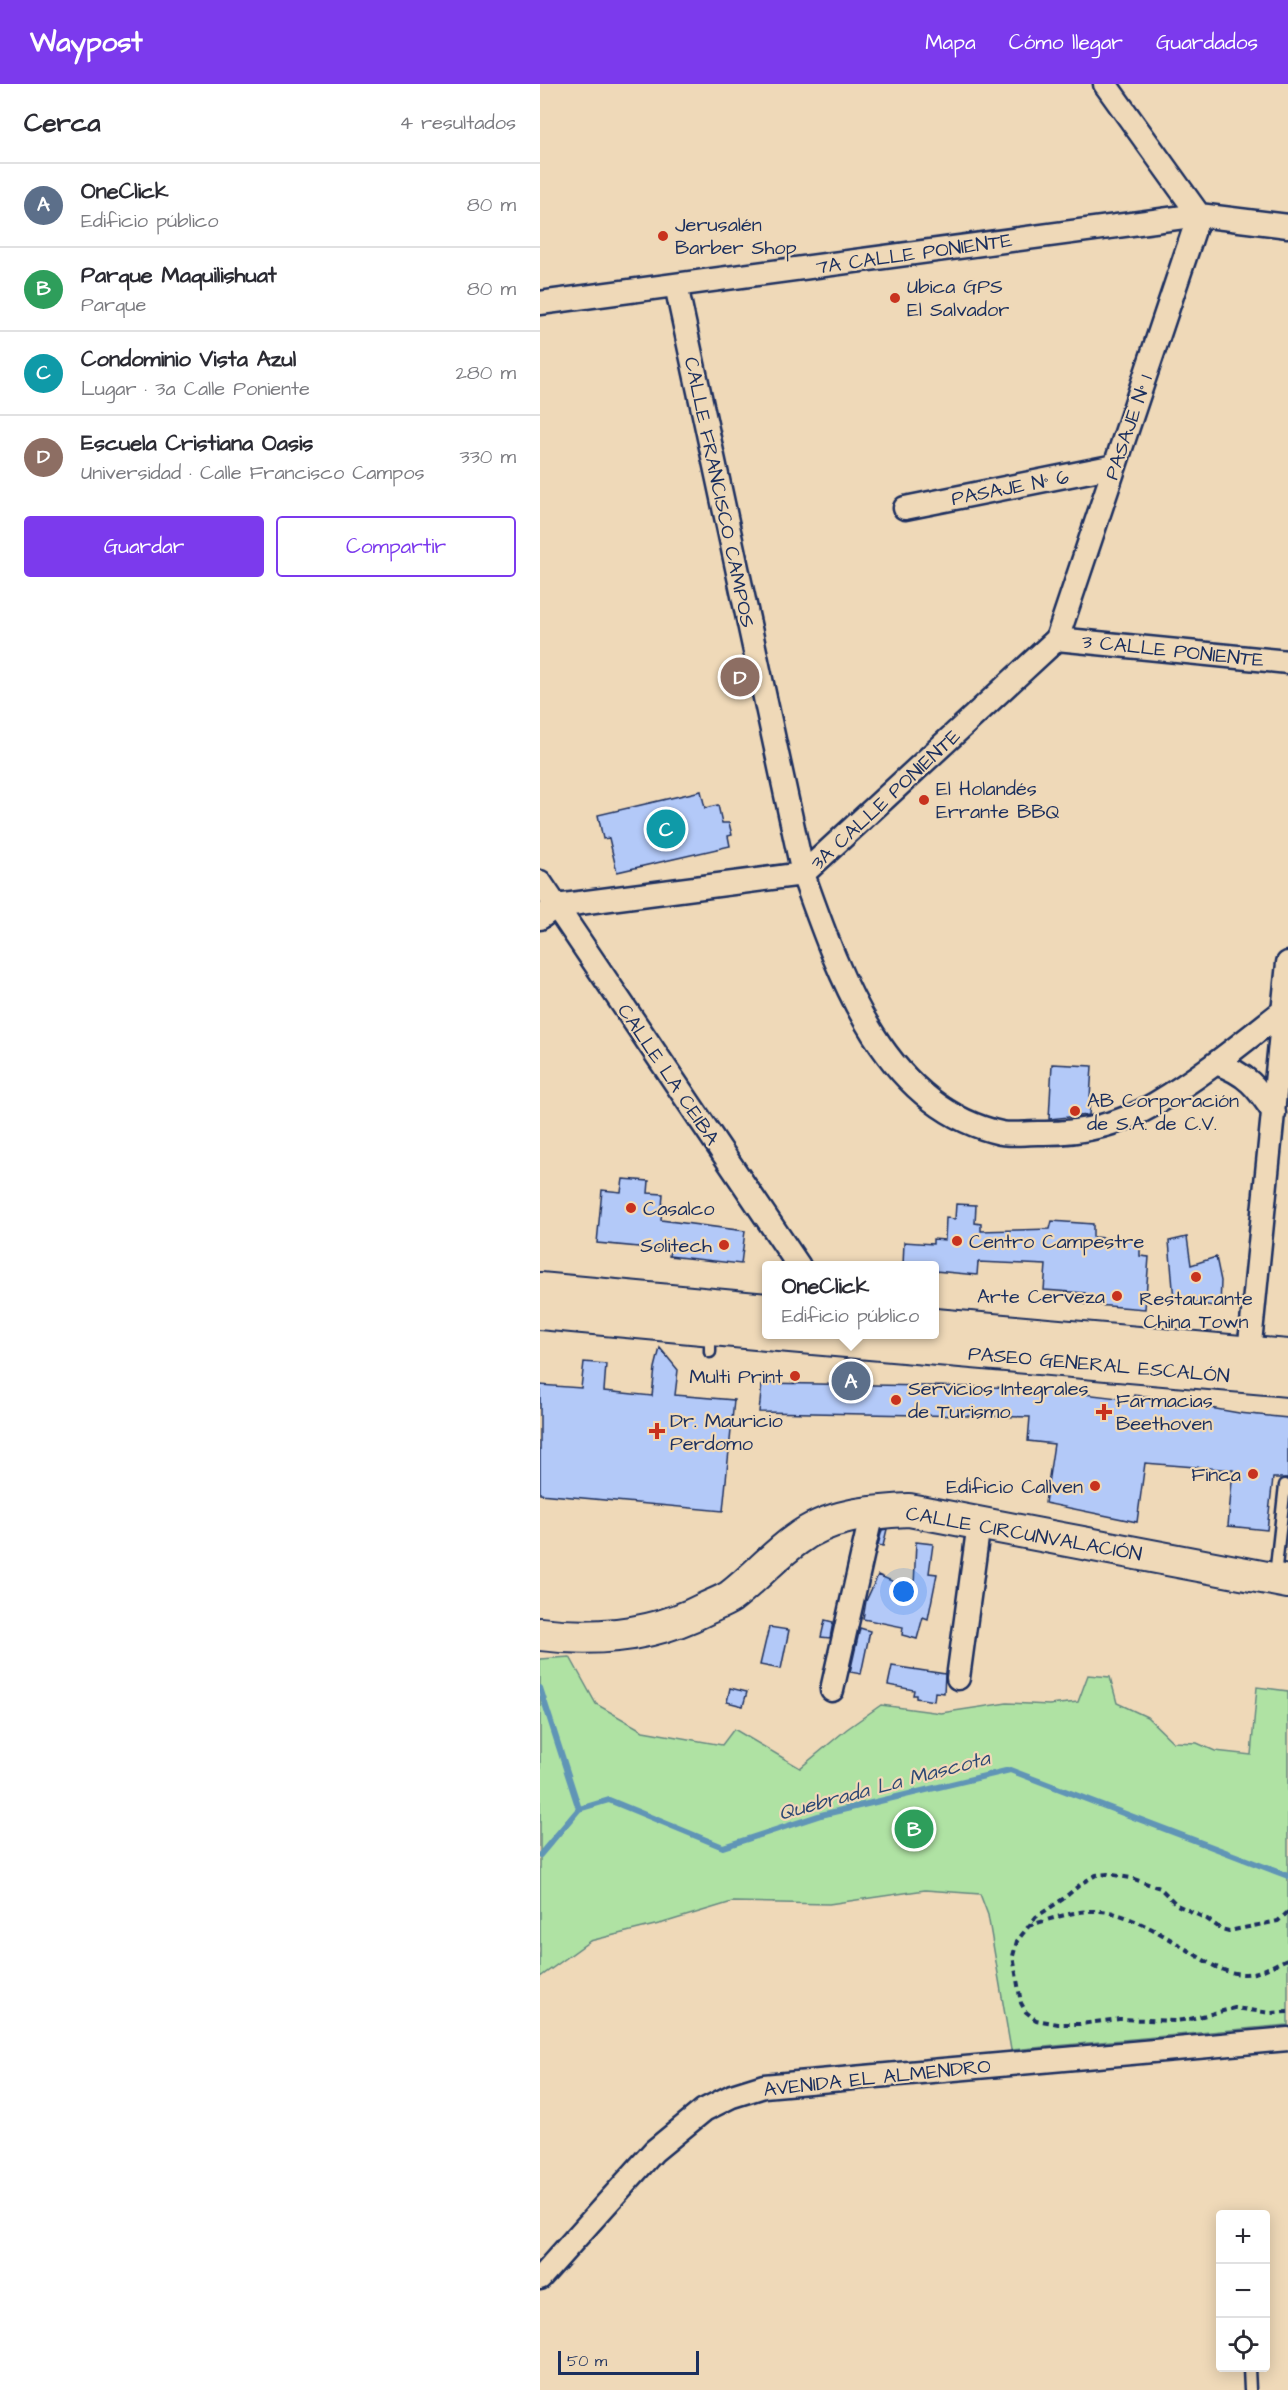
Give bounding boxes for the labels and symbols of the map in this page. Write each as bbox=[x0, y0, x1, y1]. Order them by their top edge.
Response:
place label: Jerusalén Barber Shop bbox=[675, 211, 797, 262]
street label: 7A CALLE PONIENTE bbox=[814, 226, 1014, 282]
marker: Jerusalén Barber Shop bbox=[656, 229, 670, 243]
place label: Ubica GPS El Salvador bbox=[907, 273, 1009, 324]
marker: Ubica GPS El Salvador bbox=[888, 291, 902, 305]
street label: CALLE FRANCISCO CAMPOS bbox=[677, 354, 761, 630]
street label: PASAJE N° 1 bbox=[1098, 371, 1160, 483]
street label: PASAJE N° 6 bbox=[949, 463, 1072, 513]
street label: 3 CALLE PONIENTE bbox=[1080, 628, 1266, 675]
pin: D bbox=[720, 654, 760, 700]
street label: 3A CALLE PONIENTE bbox=[804, 723, 967, 877]
place label: El Holandés Errante BBQ bbox=[936, 775, 1060, 826]
marker: El Holandés Errante BBQ bbox=[917, 793, 931, 807]
pin: C bbox=[646, 806, 686, 852]
street label: CALLE LA CEIBA bbox=[610, 998, 726, 1151]
place label: AB Corporación de S.A. de C.V. bbox=[1087, 1087, 1239, 1138]
marker: AB Corporación de S.A. de C.V. bbox=[1068, 1104, 1082, 1118]
place label: Casalco bbox=[643, 1195, 715, 1223]
marker: Casalco bbox=[624, 1201, 638, 1215]
place label: Centro Campestre bbox=[969, 1228, 1144, 1256]
place label: Solitech bbox=[640, 1232, 712, 1260]
marker: Centro Campestre bbox=[950, 1234, 964, 1248]
marker: Solitech bbox=[717, 1238, 731, 1252]
marker: Restaurante China Town bbox=[1189, 1270, 1203, 1284]
place label: Arte Cerveza bbox=[977, 1283, 1105, 1311]
place label: Restaurante China Town bbox=[1139, 1285, 1253, 1336]
marker: Arte Cerveza bbox=[1110, 1289, 1124, 1303]
street label: PASEO GENERAL ESCALÓN bbox=[967, 1340, 1231, 1390]
pin: A bbox=[832, 1358, 870, 1404]
place label: Multi Print bbox=[689, 1363, 783, 1391]
marker: Multi Print bbox=[788, 1369, 802, 1383]
place label: Servicios Integrales de Turismo bbox=[908, 1375, 1089, 1426]
place label: Farmacias Beethoven bbox=[1116, 1387, 1213, 1438]
marker: Servicios Integrales de Turismo bbox=[889, 1393, 903, 1407]
marker: Farmacias Beethoven bbox=[1097, 1405, 1111, 1419]
place label: Dr. Mauricio Perdomo bbox=[670, 1407, 783, 1458]
marker: Dr. Mauricio Perdomo bbox=[648, 1422, 666, 1440]
place label: Finca bbox=[1191, 1461, 1241, 1489]
marker: Finca bbox=[1246, 1467, 1260, 1481]
place label: Edificio Callven bbox=[946, 1473, 1083, 1501]
marker: Edificio Callven bbox=[1088, 1479, 1102, 1493]
street label: CALLE CIRCUNVALACIÓN bbox=[904, 1499, 1144, 1569]
your location bbox=[889, 1577, 918, 1606]
water label: Quebrada La Mascota bbox=[775, 1743, 994, 1828]
pin: B bbox=[894, 1806, 934, 1852]
street label: AVENIDA EL ALMENDRO bbox=[762, 2052, 992, 2104]
scale bar bbox=[558, 2348, 699, 2376]

